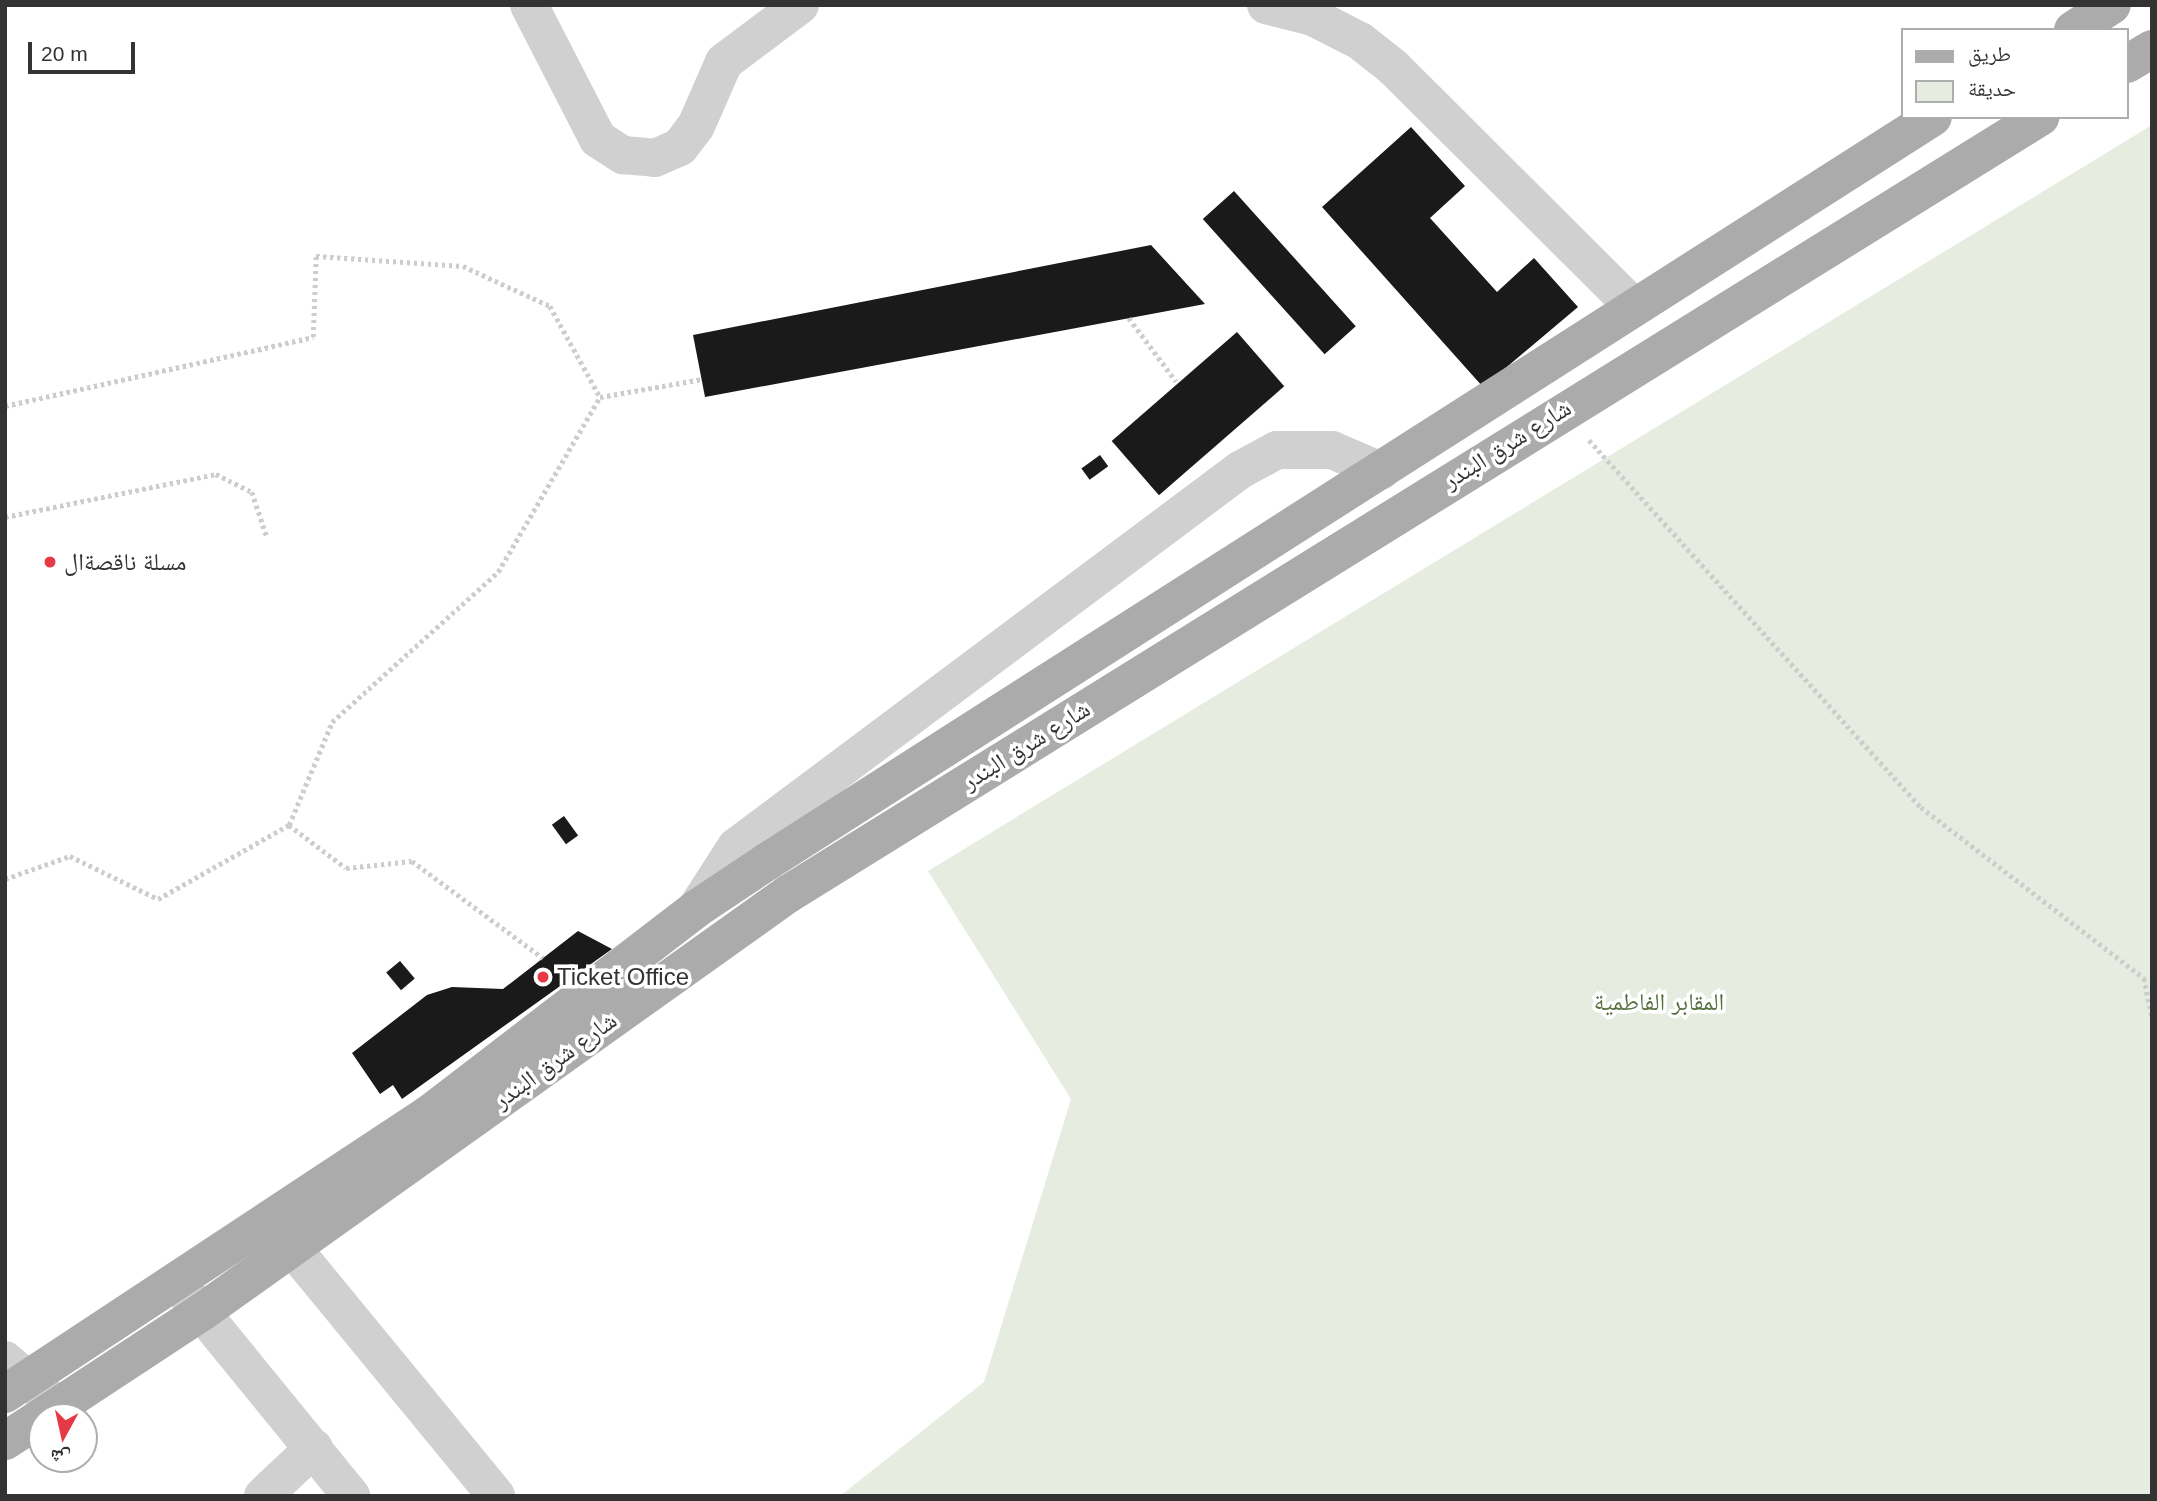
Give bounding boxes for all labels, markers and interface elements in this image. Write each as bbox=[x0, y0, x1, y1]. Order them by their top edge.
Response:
scale bar bbox=[32, 28, 138, 72]
legend bbox=[1902, 28, 2129, 119]
text: 20 m bbox=[41, 42, 88, 65]
text: طريق bbox=[1968, 42, 2011, 65]
text: حديقة bbox=[1968, 77, 2016, 100]
street label: شارع شرق البندر bbox=[1438, 393, 1576, 495]
place label: مسلة ناقصةال bbox=[64, 548, 187, 576]
marker: مسلة ناقصةال bbox=[42, 554, 58, 570]
street label: شارع شرق البندر bbox=[957, 694, 1095, 796]
place label: Ticket Office bbox=[557, 963, 689, 991]
marker: Ticket Office bbox=[535, 969, 551, 985]
park label: المقابر الفاطمية bbox=[1594, 988, 1724, 1016]
street label: شارع شرق البندر bbox=[488, 1006, 622, 1114]
north arrow bbox=[28, 1403, 98, 1473]
text: ش bbox=[49, 1446, 72, 1469]

